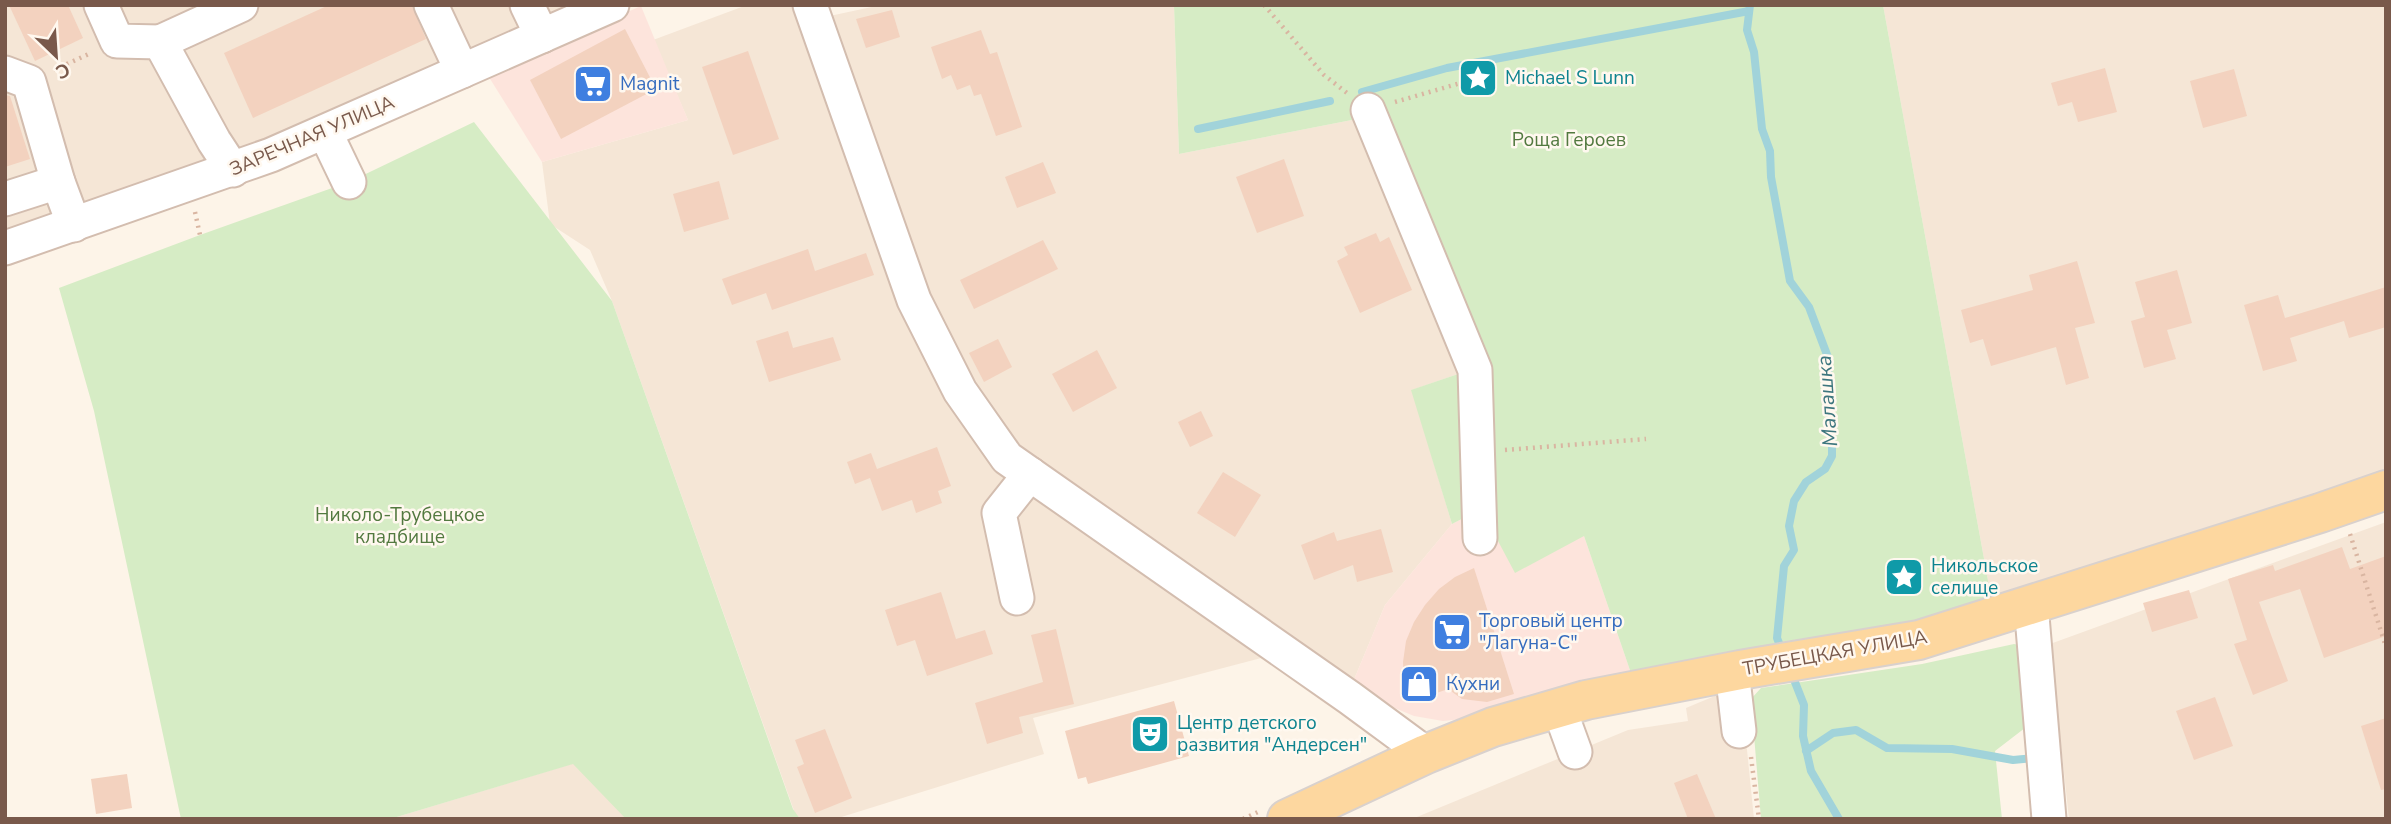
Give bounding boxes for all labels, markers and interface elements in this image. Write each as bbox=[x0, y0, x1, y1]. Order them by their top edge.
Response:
north arrow bbox=[21, 21, 91, 91]
text: С bbox=[51, 56, 74, 85]
place icon: Michael S Lunn bbox=[1457, 57, 1499, 99]
supermarket icon: Magnit bbox=[572, 63, 614, 105]
place label: Michael S Lunn bbox=[1505, 65, 1635, 91]
place label: Magnit bbox=[620, 71, 680, 97]
street label: ЗАРЕЧНАЯ УЛИЦА bbox=[225, 89, 399, 183]
park label: Роща Героев bbox=[1512, 127, 1626, 153]
water label: Малашка bbox=[1810, 354, 1844, 448]
park label: Николо-Трубецкое кладбище bbox=[315, 502, 485, 550]
place label: Никольское селище bbox=[1931, 553, 2038, 601]
place icon: Никольское селище bbox=[1883, 556, 1925, 598]
place label: Торговый центр "Лагуна-С" bbox=[1479, 608, 1623, 656]
supermarket icon: Торговый центр "Лагуна-С" bbox=[1431, 611, 1473, 653]
street label: ТРУБЕЦКАЯ УЛИЦА bbox=[1741, 624, 1929, 682]
shop icon: Кухни bbox=[1398, 663, 1440, 705]
place label: Кухни bbox=[1446, 671, 1500, 697]
place label: Центр детского развития "Андерсен" bbox=[1177, 710, 1367, 758]
theatre icon: Центр детского развития "Андерсен" bbox=[1129, 713, 1171, 755]

